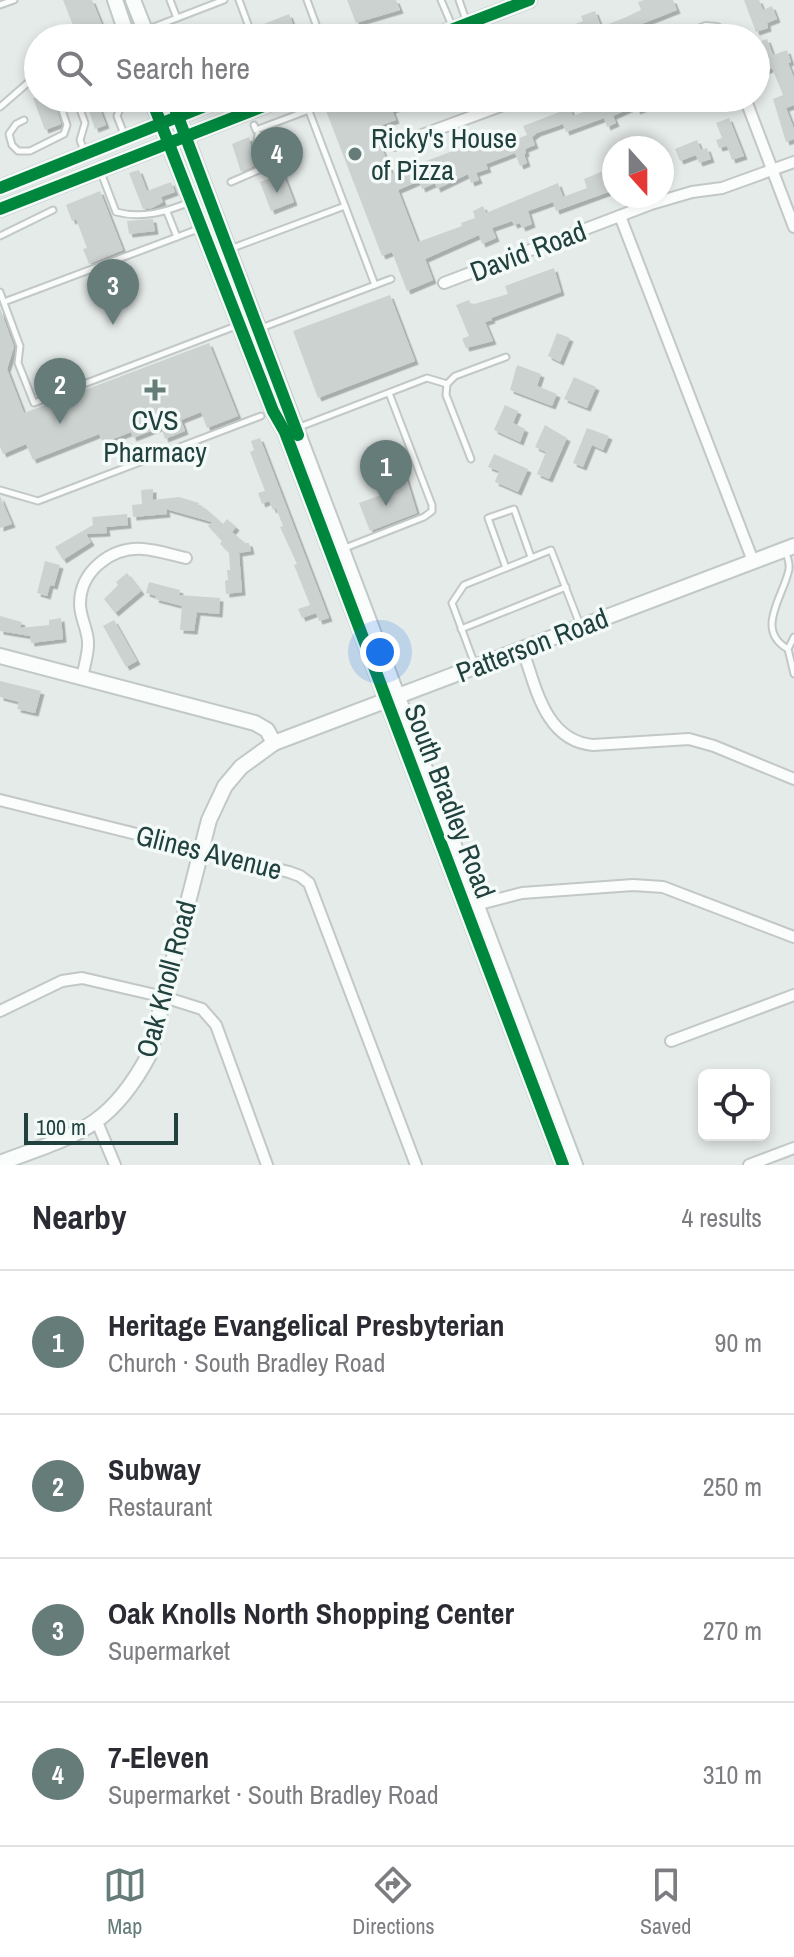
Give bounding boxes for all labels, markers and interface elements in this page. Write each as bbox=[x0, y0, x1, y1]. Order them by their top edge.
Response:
search box bbox=[24, 24, 770, 112]
icon: search bbox=[52, 46, 96, 90]
text: Search here bbox=[116, 48, 250, 88]
place label: Ricky's House of Pizza bbox=[371, 119, 517, 189]
pin: 4 bbox=[251, 127, 303, 193]
north arrow bbox=[602, 136, 674, 208]
marker: Ricky's House of Pizza bbox=[346, 145, 364, 163]
street label: David Road bbox=[465, 212, 591, 290]
pin: 3 bbox=[87, 259, 139, 325]
pin: 2 bbox=[34, 358, 86, 424]
marker: CVS Pharmacy bbox=[146, 381, 164, 399]
place label: CVS Pharmacy bbox=[103, 401, 207, 471]
pin: 1 bbox=[360, 440, 412, 506]
street label: Patterson Road bbox=[451, 599, 613, 691]
your location bbox=[360, 632, 400, 672]
street label: South Bradley Road bbox=[395, 698, 505, 904]
street label: Glines Avenue bbox=[132, 816, 286, 888]
street label: Oak Knoll Road bbox=[127, 896, 205, 1062]
map controls bbox=[698, 1069, 770, 1141]
button: locate bbox=[698, 1069, 770, 1141]
scale bar bbox=[24, 1109, 178, 1145]
text: 100 m bbox=[36, 1112, 86, 1142]
text: Nearby bbox=[32, 1194, 127, 1240]
text: 4 results bbox=[681, 1200, 762, 1235]
text: Heritage Evangelical Presbyterian bbox=[108, 1305, 505, 1345]
text: 1 bbox=[52, 1325, 64, 1360]
text: 90 m bbox=[715, 1325, 762, 1360]
text: Church · South Bradley Road bbox=[108, 1345, 385, 1380]
text: Subway bbox=[108, 1449, 201, 1489]
text: 2 bbox=[52, 1469, 64, 1504]
text: 250 m bbox=[703, 1469, 762, 1504]
text: Restaurant bbox=[108, 1489, 212, 1524]
text: Oak Knolls North Shopping Center bbox=[108, 1593, 514, 1633]
text: 3 bbox=[52, 1613, 64, 1648]
text: 270 m bbox=[703, 1613, 762, 1648]
text: Supermarket bbox=[108, 1633, 230, 1668]
text: 7-Eleven bbox=[108, 1737, 209, 1777]
text: 4 bbox=[52, 1757, 64, 1792]
text: 310 m bbox=[703, 1757, 762, 1792]
text: Supermarket · South Bradley Road bbox=[108, 1777, 439, 1812]
tab: Map bbox=[103, 1863, 147, 1941]
tab: Directions bbox=[352, 1863, 435, 1941]
tab: Saved bbox=[640, 1863, 691, 1941]

